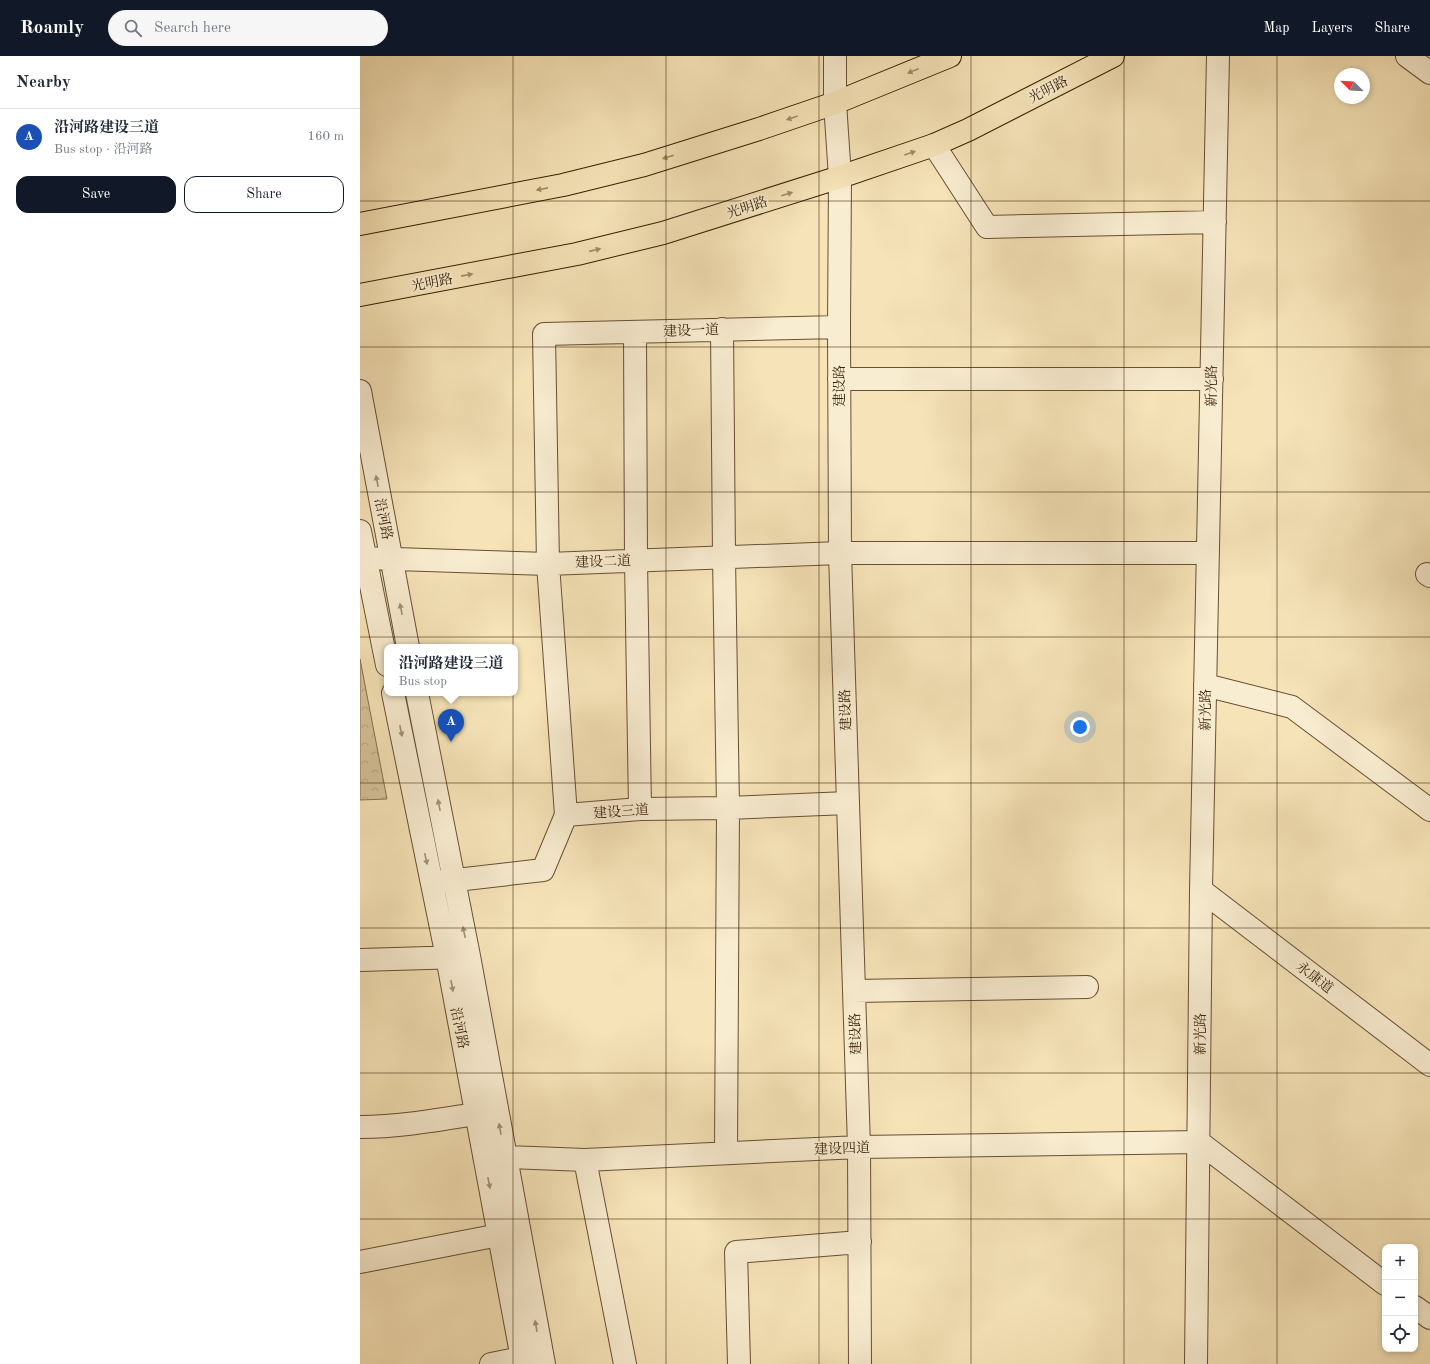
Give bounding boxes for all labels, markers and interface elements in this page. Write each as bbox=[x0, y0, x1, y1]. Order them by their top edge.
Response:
search box bbox=[108, 10, 388, 46]
icon: search bbox=[122, 17, 144, 39]
text: Roamly bbox=[20, 19, 84, 38]
text: Search here bbox=[154, 21, 231, 36]
text: Map bbox=[1264, 21, 1290, 35]
text: Layers bbox=[1312, 21, 1353, 35]
text: Share bbox=[1375, 21, 1410, 35]
one-way arrow bbox=[907, 68, 919, 74]
north arrow bbox=[1334, 68, 1370, 104]
street label: 光明路 bbox=[1026, 73, 1070, 106]
text: Nearby bbox=[16, 74, 71, 91]
one-way arrow bbox=[786, 115, 798, 121]
text: 沿河路建设三道 bbox=[54, 121, 159, 136]
text: A bbox=[24, 130, 34, 143]
text: 160 m bbox=[307, 130, 344, 143]
text: Bus stop · 沿河路 bbox=[54, 143, 153, 156]
one-way arrow bbox=[904, 150, 916, 156]
one-way arrow bbox=[662, 154, 674, 160]
button: Save bbox=[16, 176, 176, 213]
button: Share bbox=[184, 176, 344, 213]
one-way arrow bbox=[536, 186, 548, 192]
one-way arrow bbox=[781, 191, 793, 197]
street label: 光明路 bbox=[725, 194, 769, 221]
one-way arrow bbox=[588, 246, 601, 252]
street label: 光明路 bbox=[410, 271, 454, 294]
one-way arrow bbox=[461, 272, 473, 278]
street label: 建设一道 bbox=[663, 322, 719, 339]
street label: 建设路 bbox=[832, 365, 847, 407]
street label: 新光路 bbox=[1204, 365, 1219, 407]
one-way arrow bbox=[373, 475, 379, 487]
street label: 沿河路 bbox=[372, 497, 395, 541]
street label: 建设二道 bbox=[575, 553, 631, 570]
one-way arrow bbox=[398, 603, 404, 615]
popup bbox=[384, 644, 518, 696]
text: 沿河路建设三道 bbox=[398, 657, 504, 672]
text: Bus stop bbox=[398, 675, 447, 688]
street label: 建设路 bbox=[837, 689, 854, 731]
street label: 新光路 bbox=[1198, 689, 1213, 731]
pin: A bbox=[438, 709, 464, 742]
your location bbox=[1070, 717, 1090, 737]
one-way arrow bbox=[398, 725, 404, 737]
one-way arrow bbox=[435, 799, 441, 811]
street label: 建设三道 bbox=[593, 802, 649, 821]
one-way arrow bbox=[424, 852, 430, 865]
one-way arrow bbox=[461, 926, 467, 938]
street label: 永康道 bbox=[1293, 959, 1336, 996]
one-way arrow bbox=[449, 980, 455, 992]
street label: 沿河路 bbox=[448, 1006, 471, 1050]
street label: 建设路 bbox=[847, 1013, 864, 1055]
street label: 新光路 bbox=[1193, 1013, 1208, 1055]
one-way arrow bbox=[497, 1123, 503, 1135]
street label: 建设四道 bbox=[814, 1140, 870, 1157]
one-way arrow bbox=[486, 1176, 492, 1189]
map controls bbox=[1382, 1244, 1418, 1352]
button: + bbox=[1382, 1244, 1418, 1280]
button: − bbox=[1382, 1280, 1418, 1316]
button: locate bbox=[1382, 1316, 1418, 1352]
one-way arrow bbox=[533, 1320, 539, 1332]

